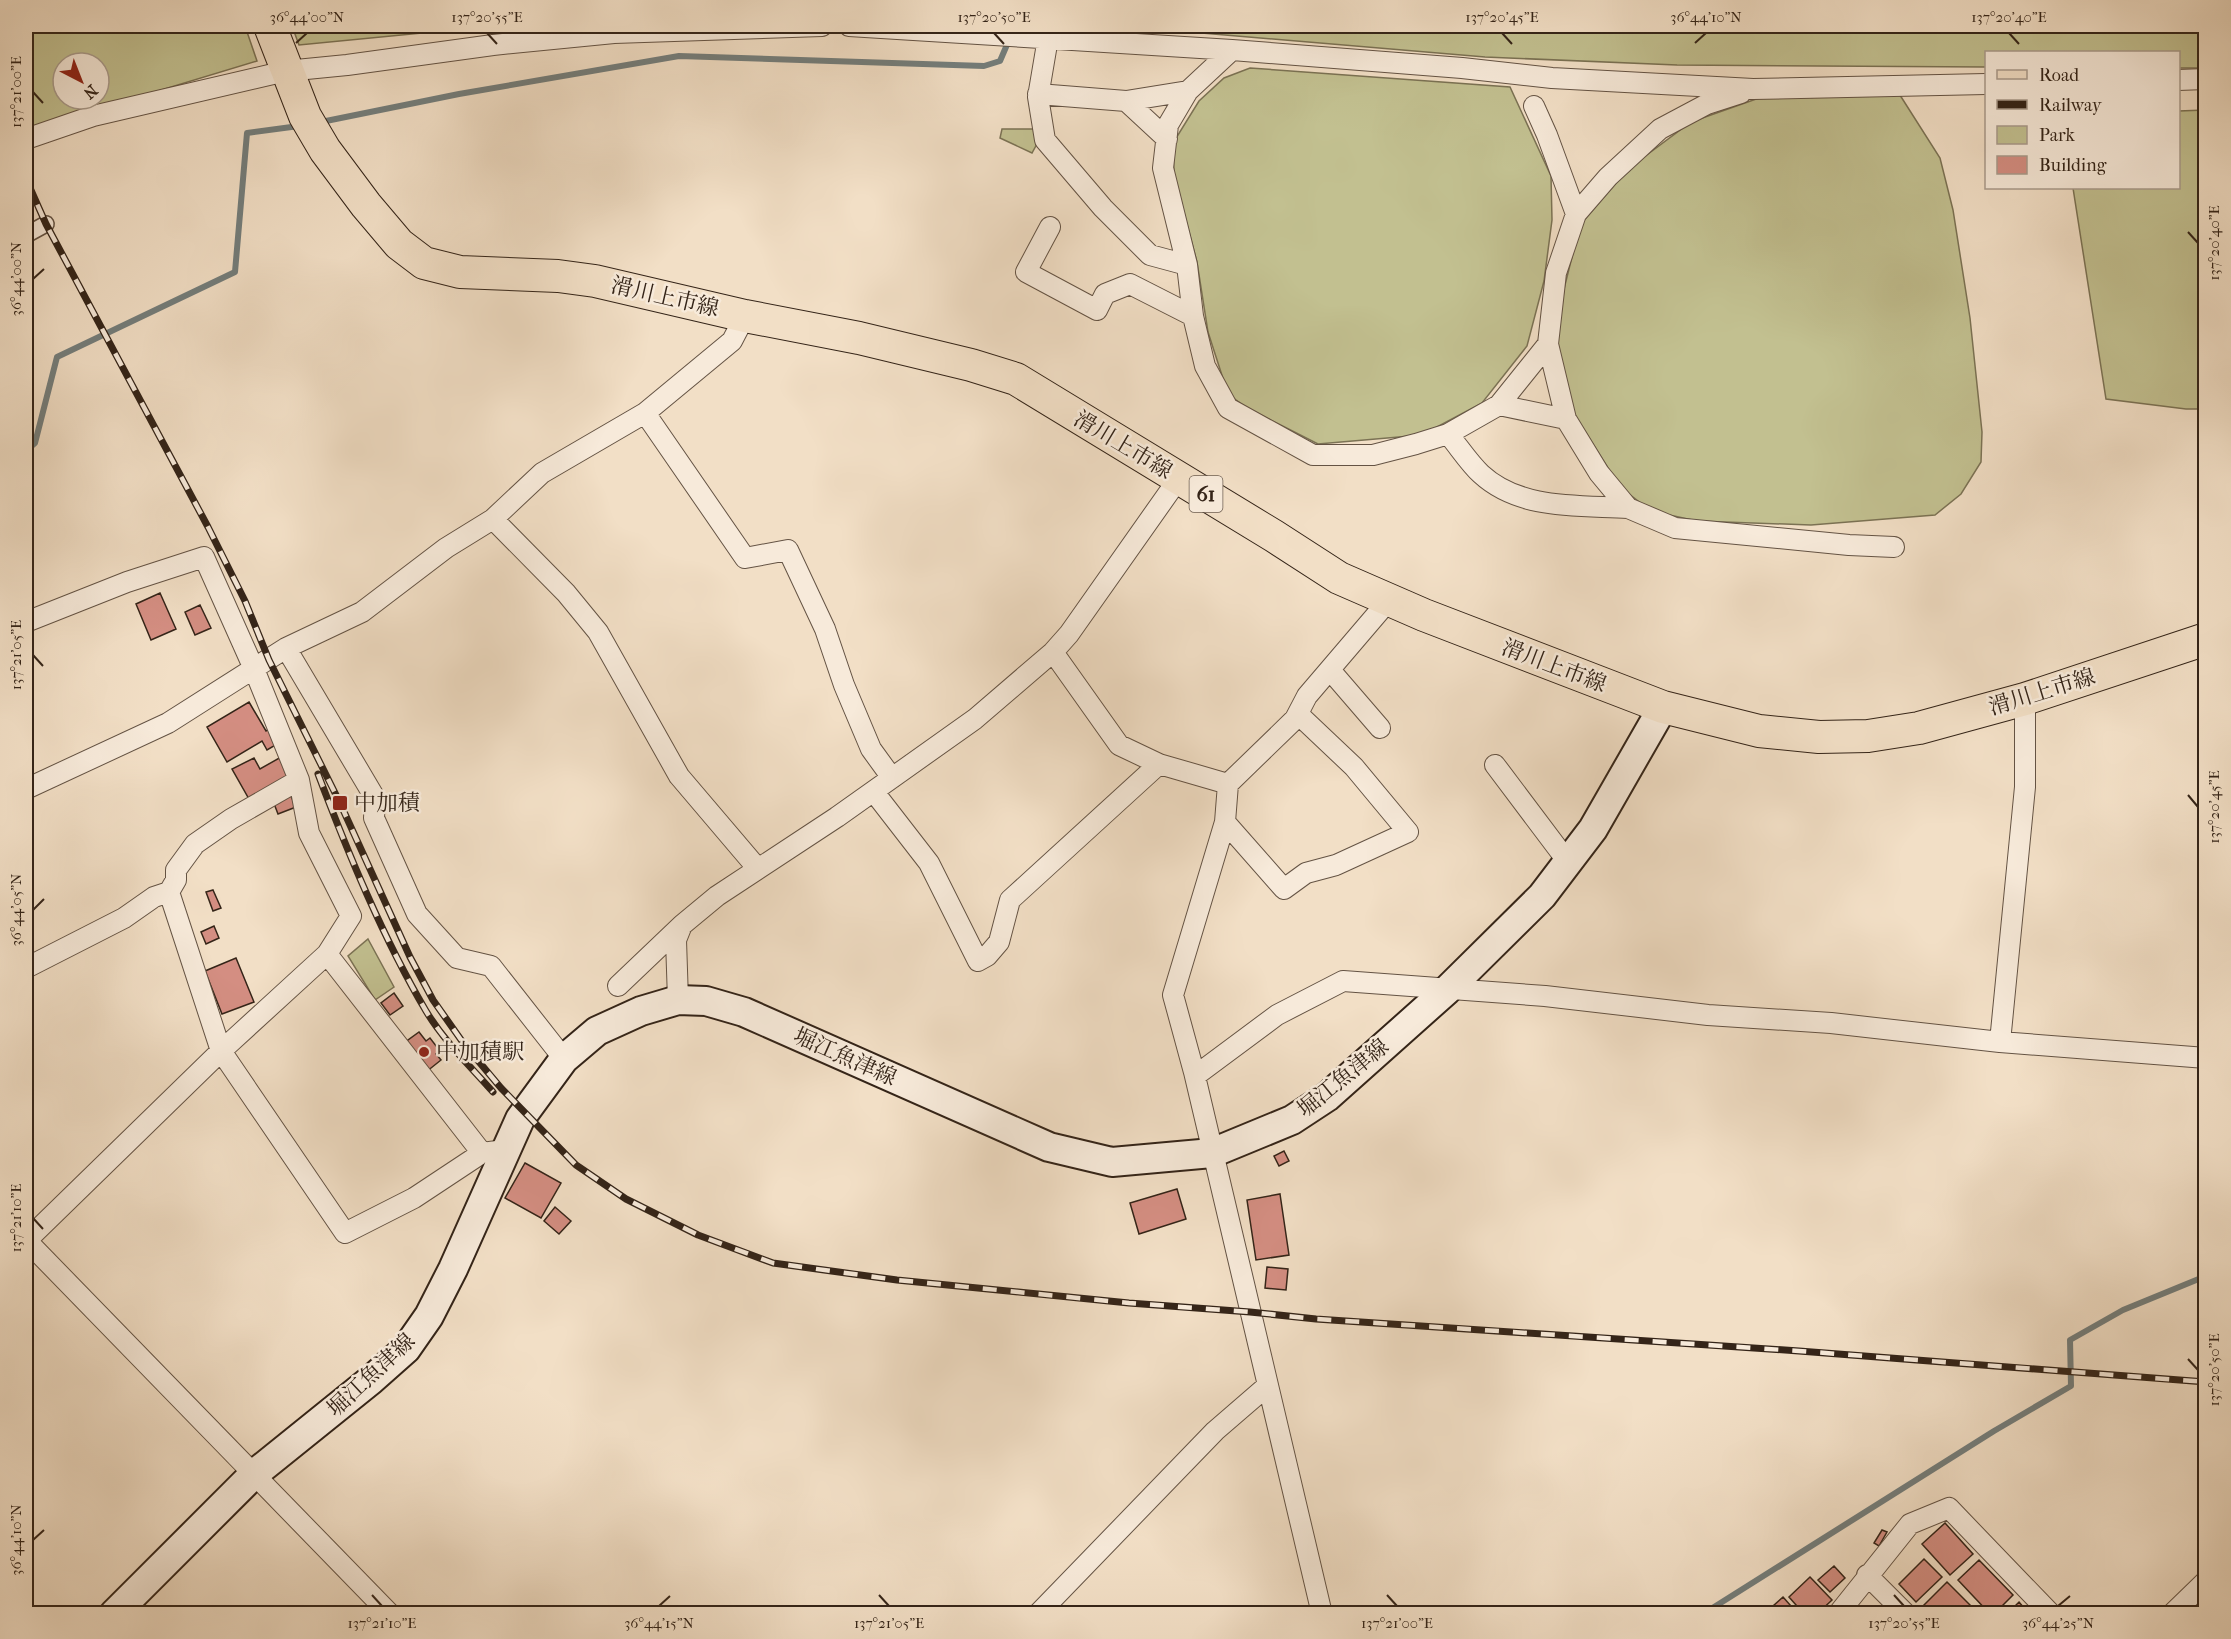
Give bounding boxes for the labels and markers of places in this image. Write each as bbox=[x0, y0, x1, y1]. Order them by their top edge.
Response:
place label: 中加積 bbox=[354, 790, 420, 816]
marker: 中加積 bbox=[331, 794, 349, 812]
place label: 中加積駅 bbox=[436, 1039, 524, 1065]
marker: 中加積駅 bbox=[417, 1045, 431, 1059]

